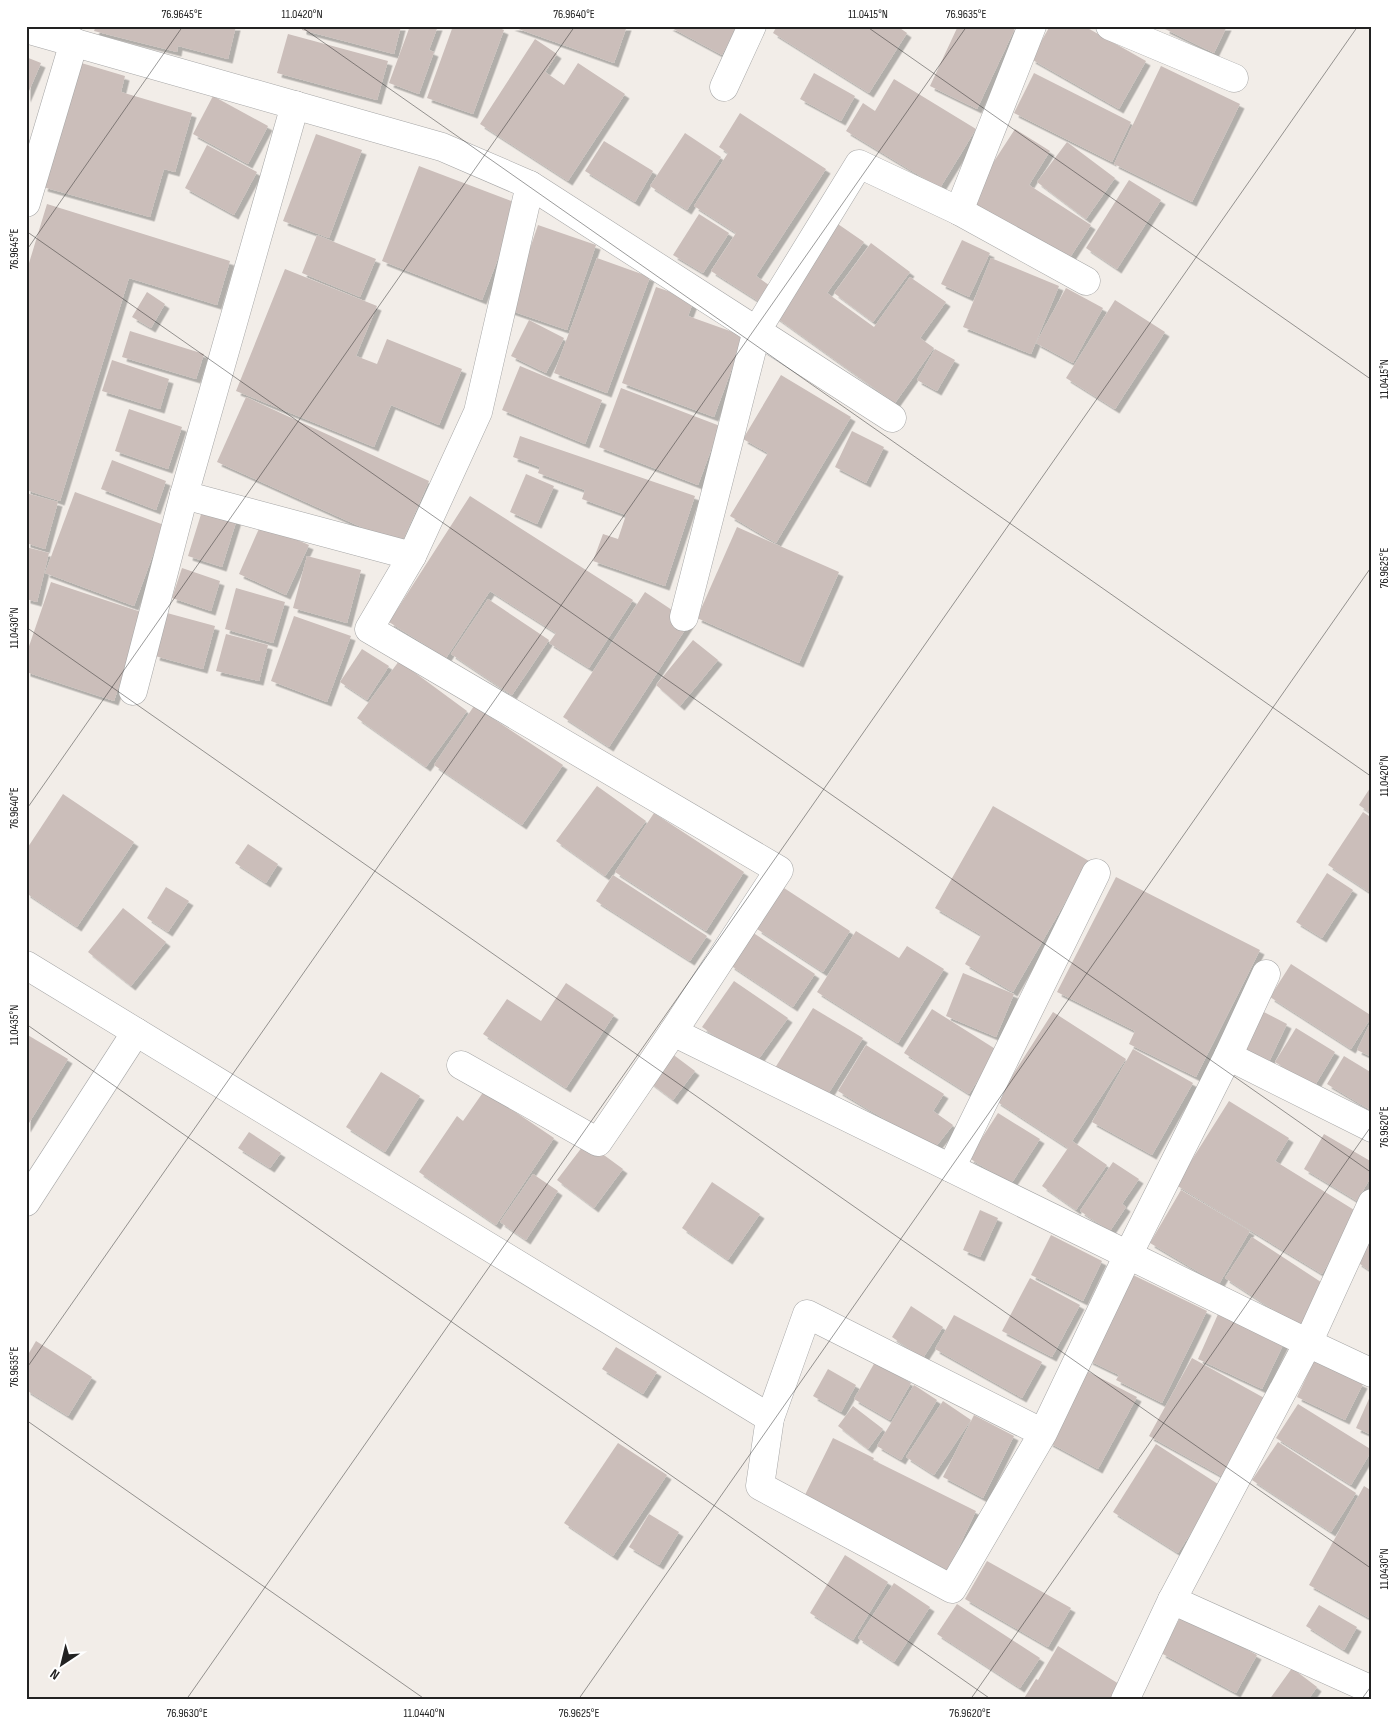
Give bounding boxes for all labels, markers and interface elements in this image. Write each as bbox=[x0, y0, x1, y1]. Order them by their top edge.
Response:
text: 76.9645°E bbox=[162, 7, 203, 22]
text: 11.0420°N bbox=[281, 7, 323, 22]
text: 76.9640°E bbox=[553, 7, 595, 22]
text: 11.0415°N bbox=[848, 7, 888, 22]
text: 76.9635°E bbox=[946, 7, 986, 22]
text: 76.9645°E bbox=[7, 228, 22, 269]
text: 11.0415°N bbox=[1377, 359, 1392, 399]
text: 76.9625°E bbox=[1377, 548, 1392, 588]
text: 11.0430°N bbox=[7, 607, 22, 649]
text: 11.0420°N bbox=[1377, 755, 1392, 797]
text: 76.9640°E bbox=[7, 787, 22, 829]
text: 11.0435°N bbox=[7, 1005, 22, 1045]
text: 76.9620°E bbox=[1377, 1106, 1392, 1148]
text: 76.9635°E bbox=[7, 1347, 22, 1387]
text: 11.0430°N bbox=[1377, 1548, 1392, 1590]
north arrow bbox=[38, 1638, 88, 1688]
text: N bbox=[47, 1665, 63, 1683]
text: 76.9630°E bbox=[166, 1706, 208, 1721]
text: 11.0440°N bbox=[403, 1706, 445, 1721]
text: 76.9625°E bbox=[559, 1706, 599, 1721]
text: 76.9620°E bbox=[949, 1706, 991, 1721]

